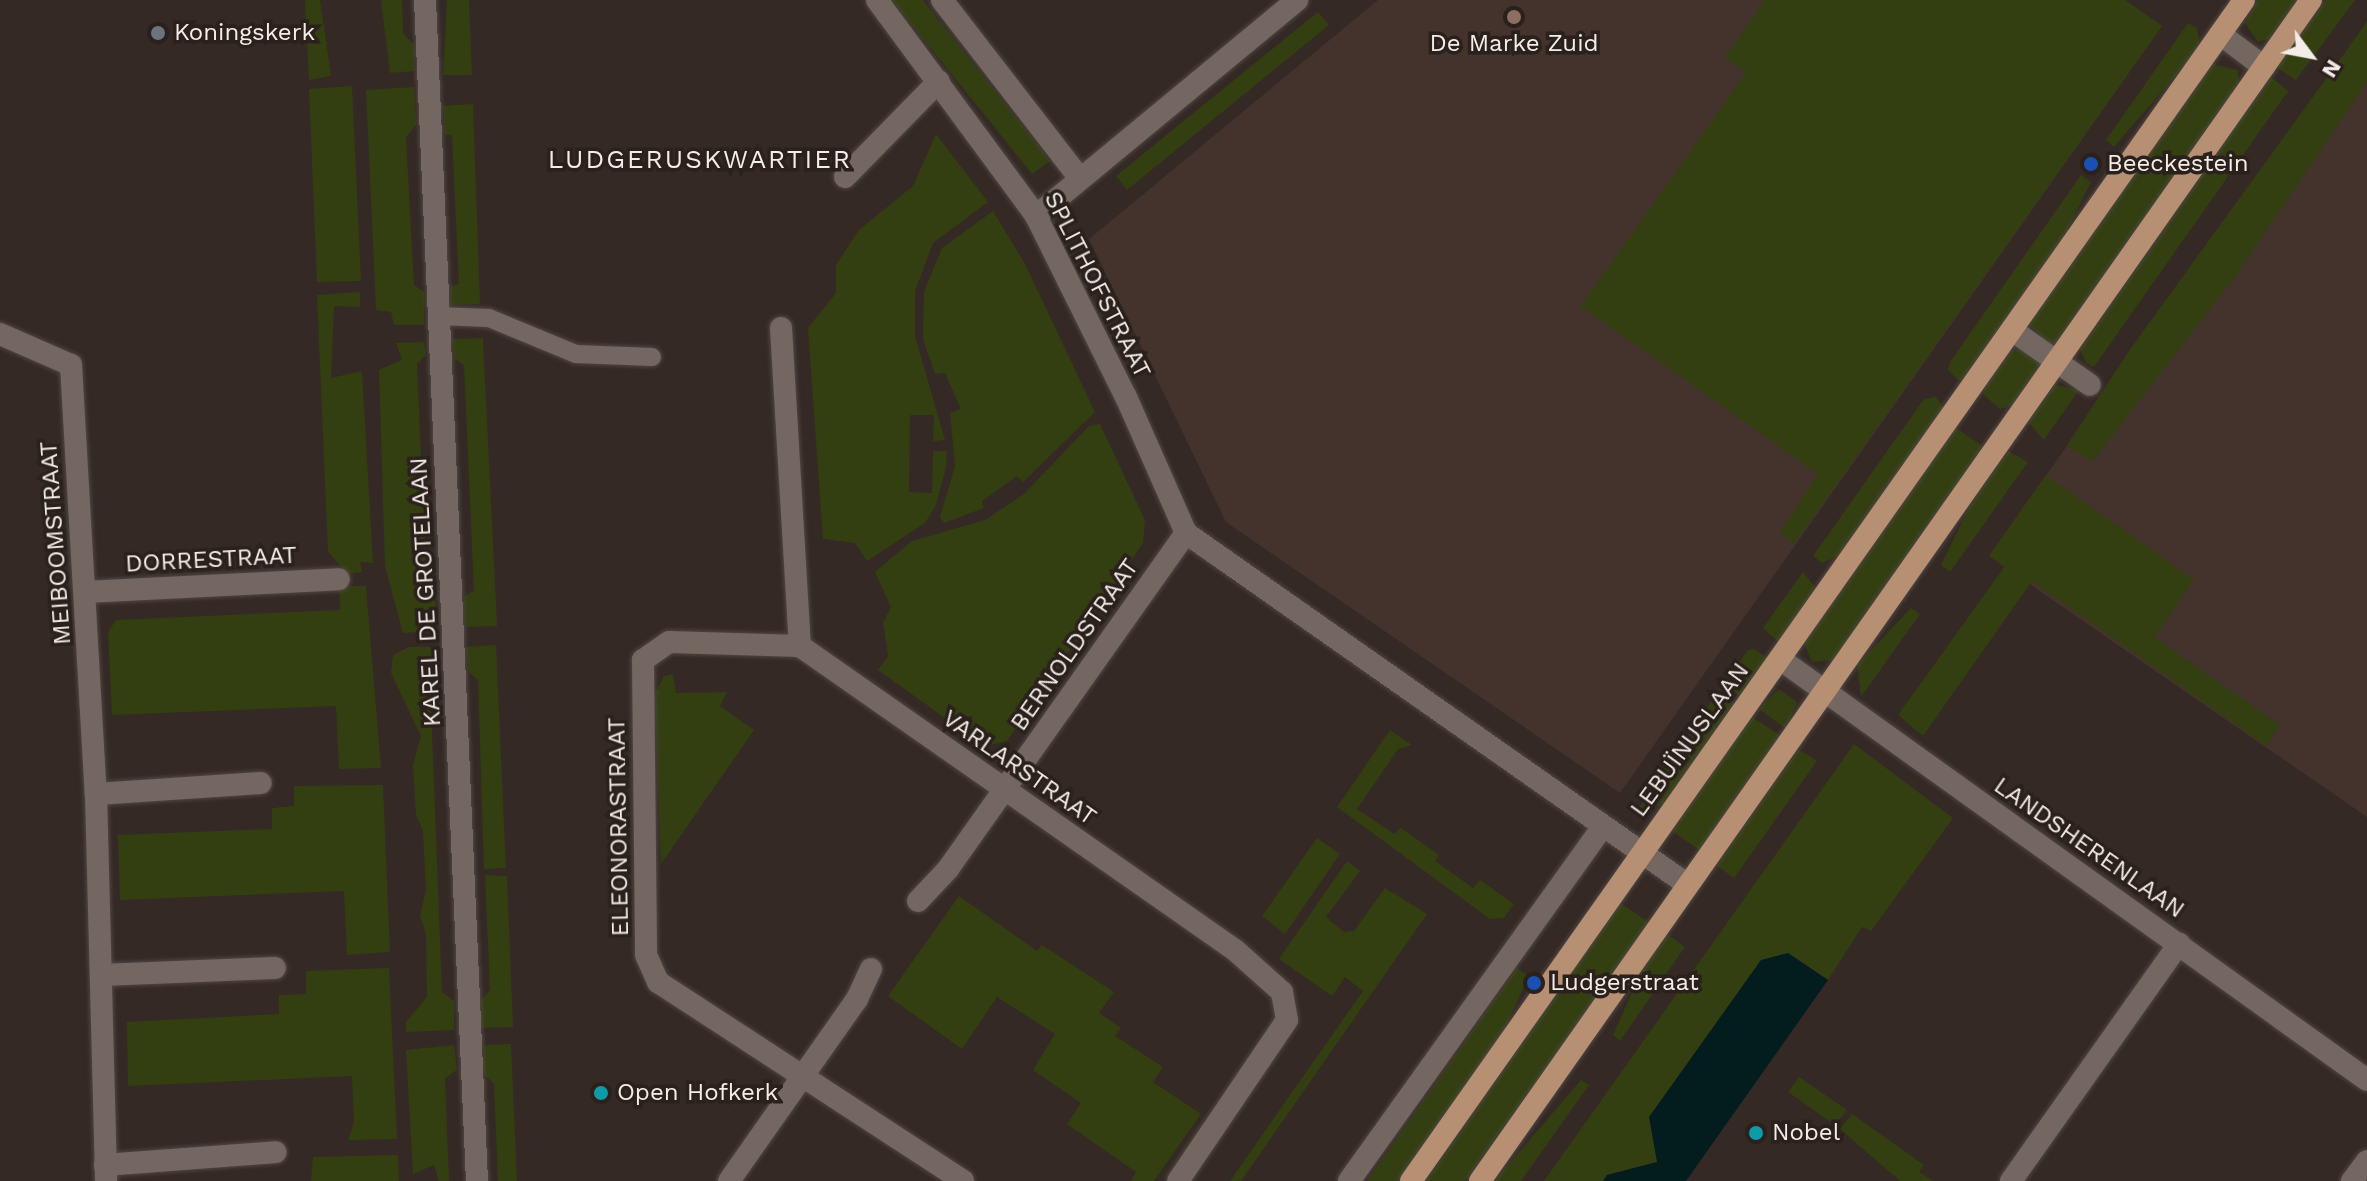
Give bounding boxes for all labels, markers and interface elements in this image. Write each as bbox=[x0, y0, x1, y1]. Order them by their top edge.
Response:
marker: De Marke Zuid bbox=[1505, 8, 1523, 26]
north arrow bbox=[2271, 16, 2351, 96]
place label: Koningskerk bbox=[174, 19, 315, 47]
marker: Koningskerk bbox=[149, 24, 167, 42]
place label: De Marke Zuid bbox=[1429, 30, 1599, 58]
text: N bbox=[2317, 55, 2347, 83]
district label: LUDGERUSKWARTIER bbox=[548, 144, 852, 176]
place label: Beeckestein bbox=[2107, 150, 2249, 178]
marker: Beeckestein bbox=[2082, 155, 2100, 173]
street label: SPLITHOFSTRAAT bbox=[1038, 187, 1156, 383]
street label: MEIBOOMSTRAAT bbox=[35, 440, 77, 646]
street label: KAREL DE GROTELAAN bbox=[405, 456, 447, 728]
street label: DORRESTRAAT bbox=[125, 541, 297, 579]
street label: BERNOLDSTRAAT bbox=[1005, 553, 1145, 737]
street label: LEBUÏNUSLAAN bbox=[1625, 657, 1755, 823]
street label: VARLARSTRAAT bbox=[937, 704, 1101, 832]
street label: ELEONORASTRAAT bbox=[603, 717, 635, 937]
street label: LANDSHERENLAAN bbox=[1988, 771, 2190, 925]
place label: Ludgerstraat bbox=[1550, 969, 1699, 997]
marker: Ludgerstraat bbox=[1525, 974, 1543, 992]
place label: Open Hofkerk bbox=[617, 1079, 778, 1107]
marker: Open Hofkerk bbox=[592, 1084, 610, 1102]
place label: Nobel bbox=[1772, 1119, 1840, 1147]
marker: Nobel bbox=[1747, 1124, 1765, 1142]

